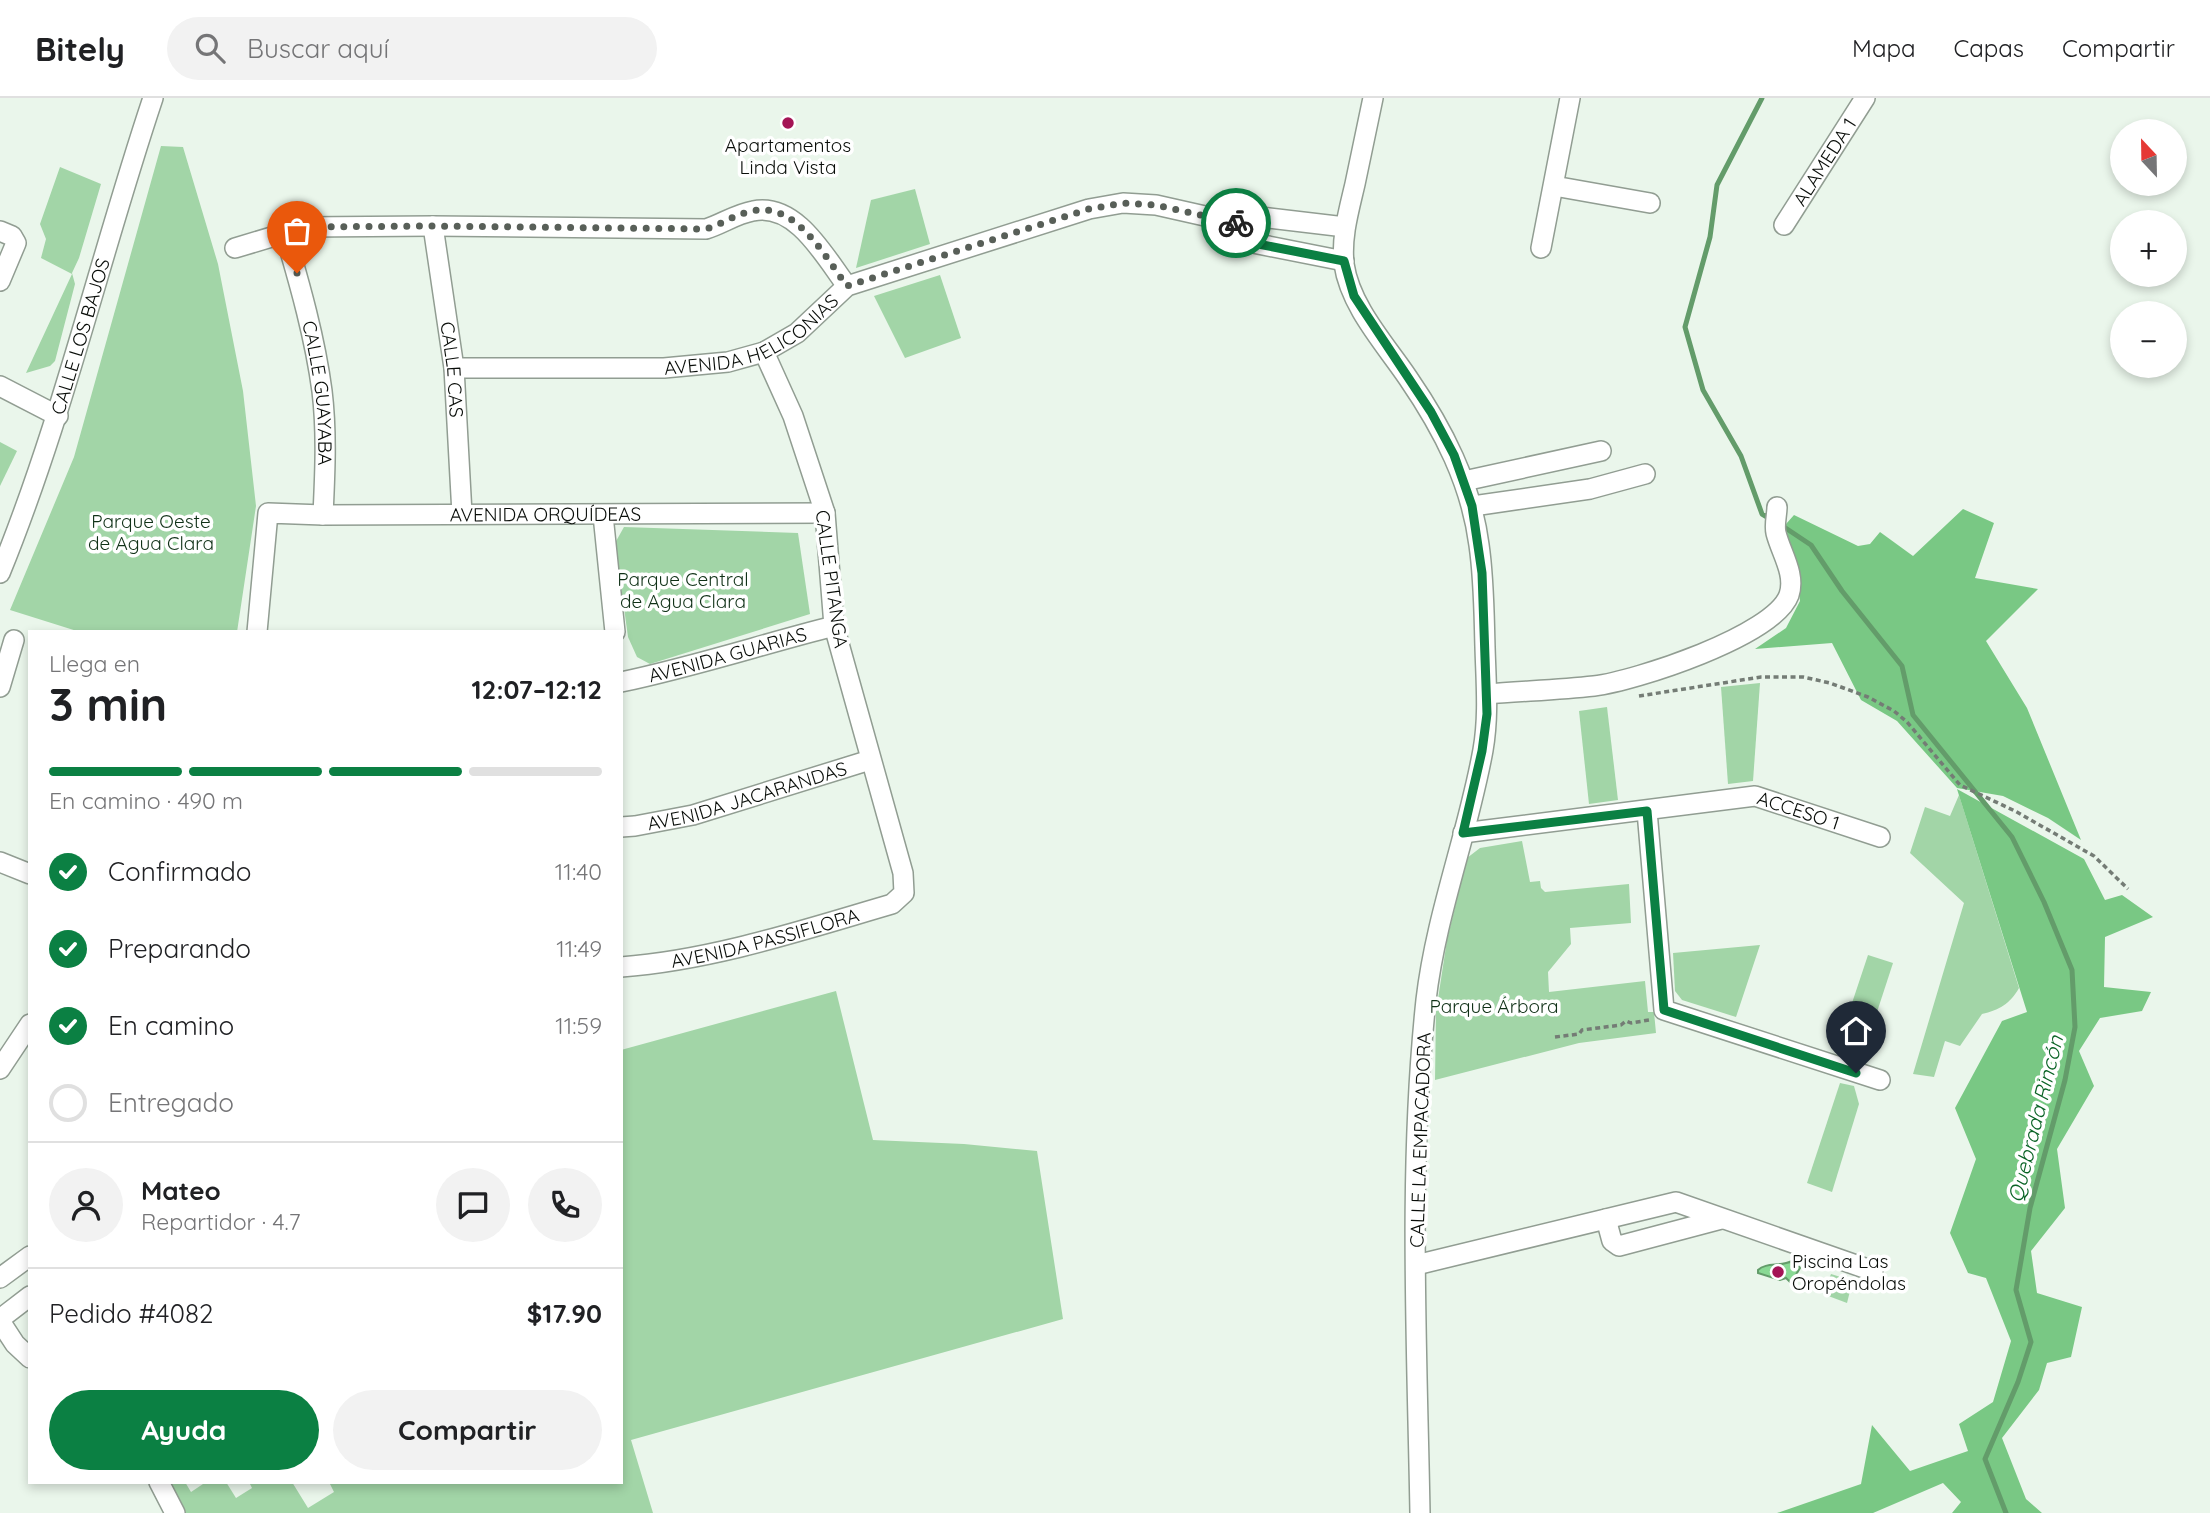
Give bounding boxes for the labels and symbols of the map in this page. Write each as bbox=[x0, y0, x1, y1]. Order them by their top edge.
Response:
street label: ALAMEDA 1 bbox=[1788, 113, 1861, 210]
marker: Apartamentos Linda Vista bbox=[780, 115, 796, 131]
north arrow bbox=[2110, 119, 2188, 196]
place label: Apartamentos Linda Vista bbox=[725, 133, 851, 179]
courier bbox=[1201, 188, 1271, 258]
pin bbox=[267, 201, 327, 273]
street label: CALLE LOS BAJOS bbox=[45, 255, 115, 417]
street label: AVENIDA HELICONIAS bbox=[663, 289, 843, 380]
street label: CALLE GUAYABA bbox=[297, 318, 337, 465]
street label: CALLE CAS bbox=[435, 320, 469, 418]
street label: AVENIDA ORQUÍDEAS bbox=[450, 502, 641, 526]
street label: CALLE PITANGA bbox=[810, 508, 854, 650]
park label: Parque Oeste de Agua Clara bbox=[88, 509, 214, 555]
park label: Parque Central de Agua Clara bbox=[617, 567, 749, 613]
street label: AVENIDA GUARIAS bbox=[646, 622, 809, 687]
street label: AVENIDA JACARANDAS bbox=[645, 756, 850, 835]
street label: ACCESO 1 bbox=[1754, 786, 1843, 835]
street label: AVENIDA PASSIFLORA bbox=[669, 902, 862, 973]
park label: Parque Árbora bbox=[1429, 994, 1559, 1018]
pin bbox=[1826, 1001, 1886, 1073]
street label: CALLE LA EMPACADORA bbox=[1404, 1032, 1436, 1248]
water label: Quebrada Rincón bbox=[2002, 1032, 2069, 1205]
place label: Piscina Las Oropéndolas bbox=[1792, 1249, 1906, 1295]
marker: Piscina Las Oropéndolas bbox=[1770, 1264, 1786, 1280]

